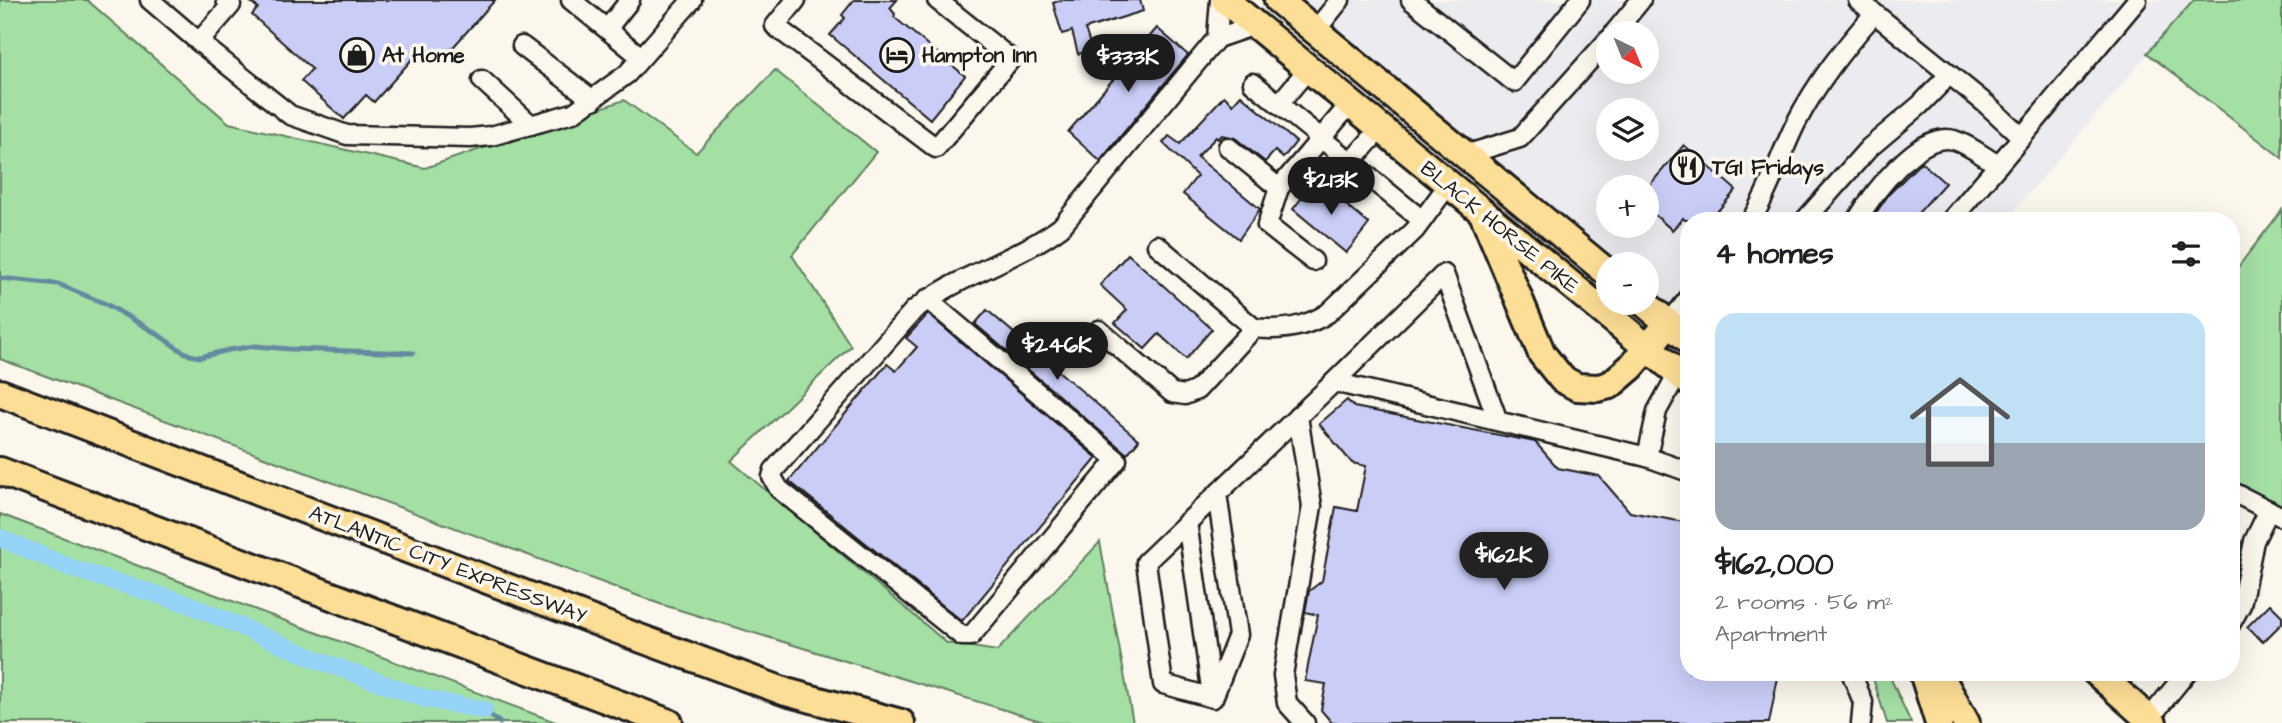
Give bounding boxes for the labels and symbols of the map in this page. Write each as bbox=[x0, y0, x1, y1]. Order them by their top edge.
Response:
north arrow bbox=[1596, 21, 1659, 84]
pin: $333K bbox=[1079, 34, 1177, 94]
shop icon: At Home bbox=[338, 36, 376, 74]
hotel icon: Hampton Inn bbox=[878, 36, 916, 74]
place label: At Home bbox=[382, 41, 465, 70]
place label: Hampton Inn bbox=[922, 41, 1037, 71]
restaurant icon: TGI Fridays bbox=[1668, 148, 1706, 186]
place label: TGI Fridays bbox=[1711, 153, 1824, 185]
street label: BLACK HORSE PIKE bbox=[1414, 154, 1586, 301]
pin: $213K bbox=[1282, 158, 1380, 217]
pin: $246K bbox=[1008, 322, 1106, 382]
street label: ATLANTIC CITY EXPRESSWAY bbox=[305, 498, 591, 631]
pin: $162K bbox=[1455, 532, 1553, 592]

